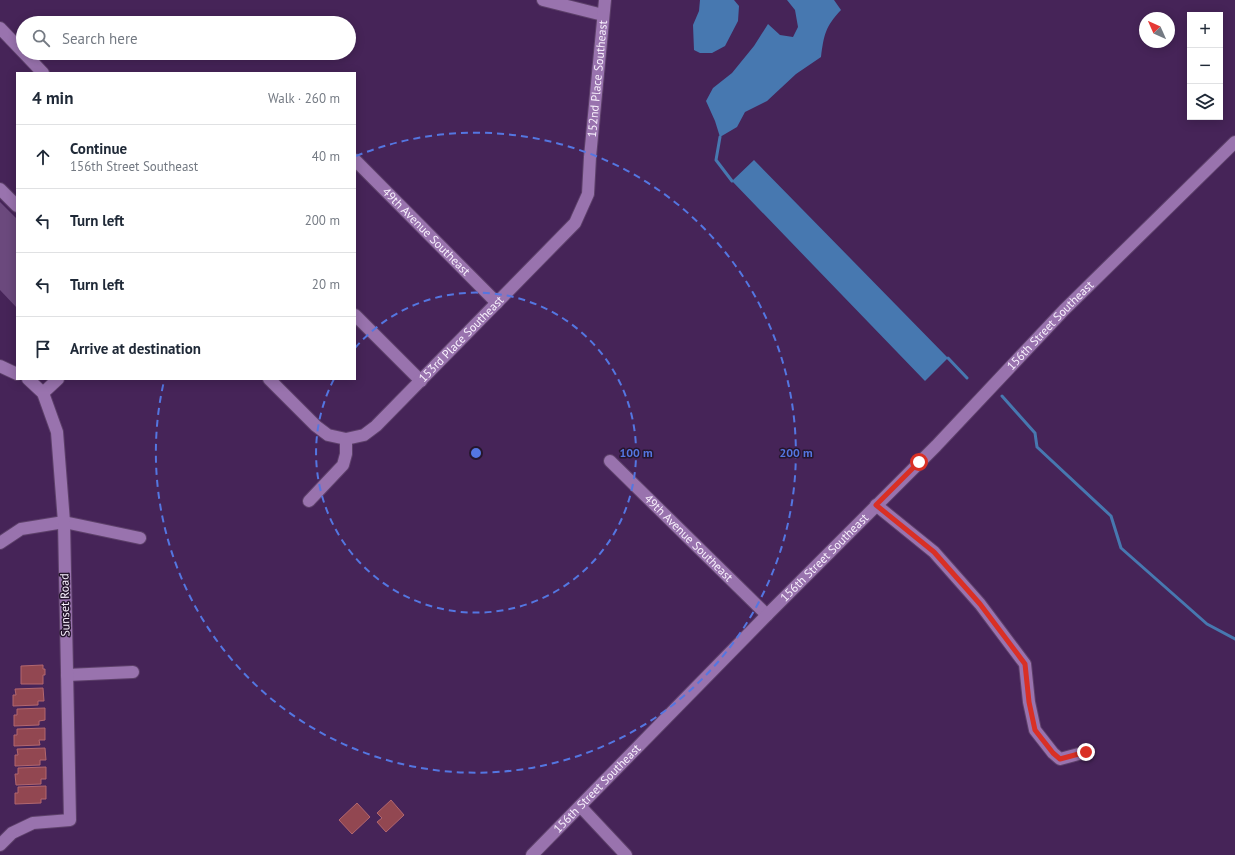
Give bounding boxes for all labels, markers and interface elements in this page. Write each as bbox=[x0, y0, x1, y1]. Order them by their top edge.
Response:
north arrow bbox=[1139, 12, 1175, 48]
map controls bbox=[1187, 12, 1223, 120]
button: + bbox=[1187, 12, 1223, 48]
search box bbox=[16, 16, 356, 60]
street label: 152nd Place Southeast bbox=[584, 19, 610, 138]
icon: search bbox=[30, 27, 52, 49]
text: Search here bbox=[62, 29, 138, 48]
button: − bbox=[1187, 48, 1223, 84]
button: layers bbox=[1187, 84, 1223, 120]
text: 4 min bbox=[32, 87, 73, 109]
text: Walk · 260 m bbox=[268, 90, 340, 107]
text: Continue bbox=[70, 139, 127, 158]
icon: ahead bbox=[32, 146, 54, 168]
text: 40 m bbox=[312, 148, 340, 165]
text: 156th Street Southeast bbox=[70, 158, 198, 175]
street label: 49th Avenue Southeast bbox=[379, 184, 474, 279]
icon: left bbox=[32, 210, 54, 232]
text: Turn left bbox=[70, 211, 124, 230]
text: 200 m bbox=[305, 212, 340, 229]
icon: left bbox=[32, 274, 54, 296]
text: Turn left bbox=[70, 275, 124, 294]
text: 20 m bbox=[312, 276, 340, 293]
street label: 156th Street Southeast bbox=[1003, 277, 1096, 373]
street label: 153rd Place Southeast bbox=[415, 292, 506, 385]
icon: arrive bbox=[32, 338, 54, 360]
text: Arrive at destination bbox=[70, 339, 201, 358]
text: 100 m bbox=[619, 445, 653, 460]
text: 200 m bbox=[779, 445, 813, 460]
centre of rings bbox=[469, 446, 483, 460]
route start bbox=[910, 453, 928, 471]
street label: 49th Avenue Southeast bbox=[641, 491, 736, 585]
street label: 156th Street Southeast bbox=[777, 510, 871, 605]
street label: Sunset Road bbox=[56, 573, 73, 637]
street label: 156th Street Southeast bbox=[550, 741, 644, 836]
route end bbox=[1077, 743, 1095, 761]

